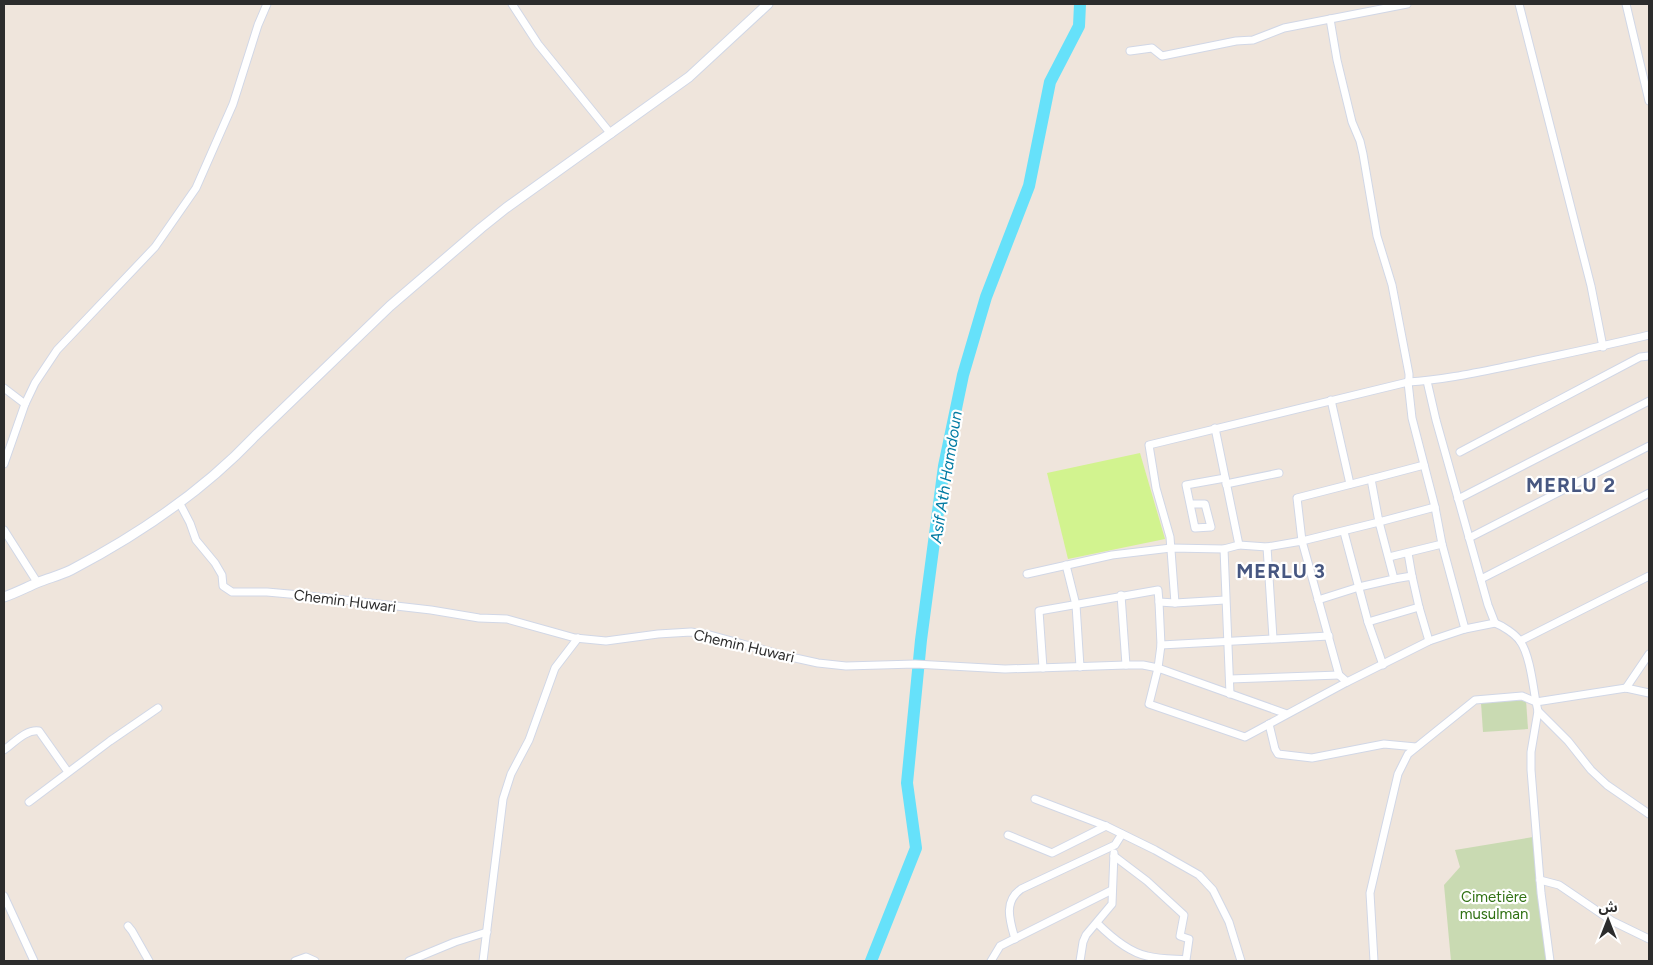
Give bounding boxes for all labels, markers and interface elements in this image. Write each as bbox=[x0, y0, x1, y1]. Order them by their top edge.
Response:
water label: Asif Ath Hamdoun bbox=[926, 410, 966, 545]
district label: MERLU 2 bbox=[1526, 473, 1616, 497]
district label: MERLU 3 bbox=[1236, 559, 1326, 583]
street label: Chemin Huwari bbox=[293, 586, 397, 616]
street label: Chemin Huwari bbox=[692, 626, 796, 666]
park label: Cimetière musulman bbox=[1460, 888, 1528, 923]
north arrow bbox=[1583, 895, 1633, 945]
text: ش bbox=[1598, 899, 1618, 916]

